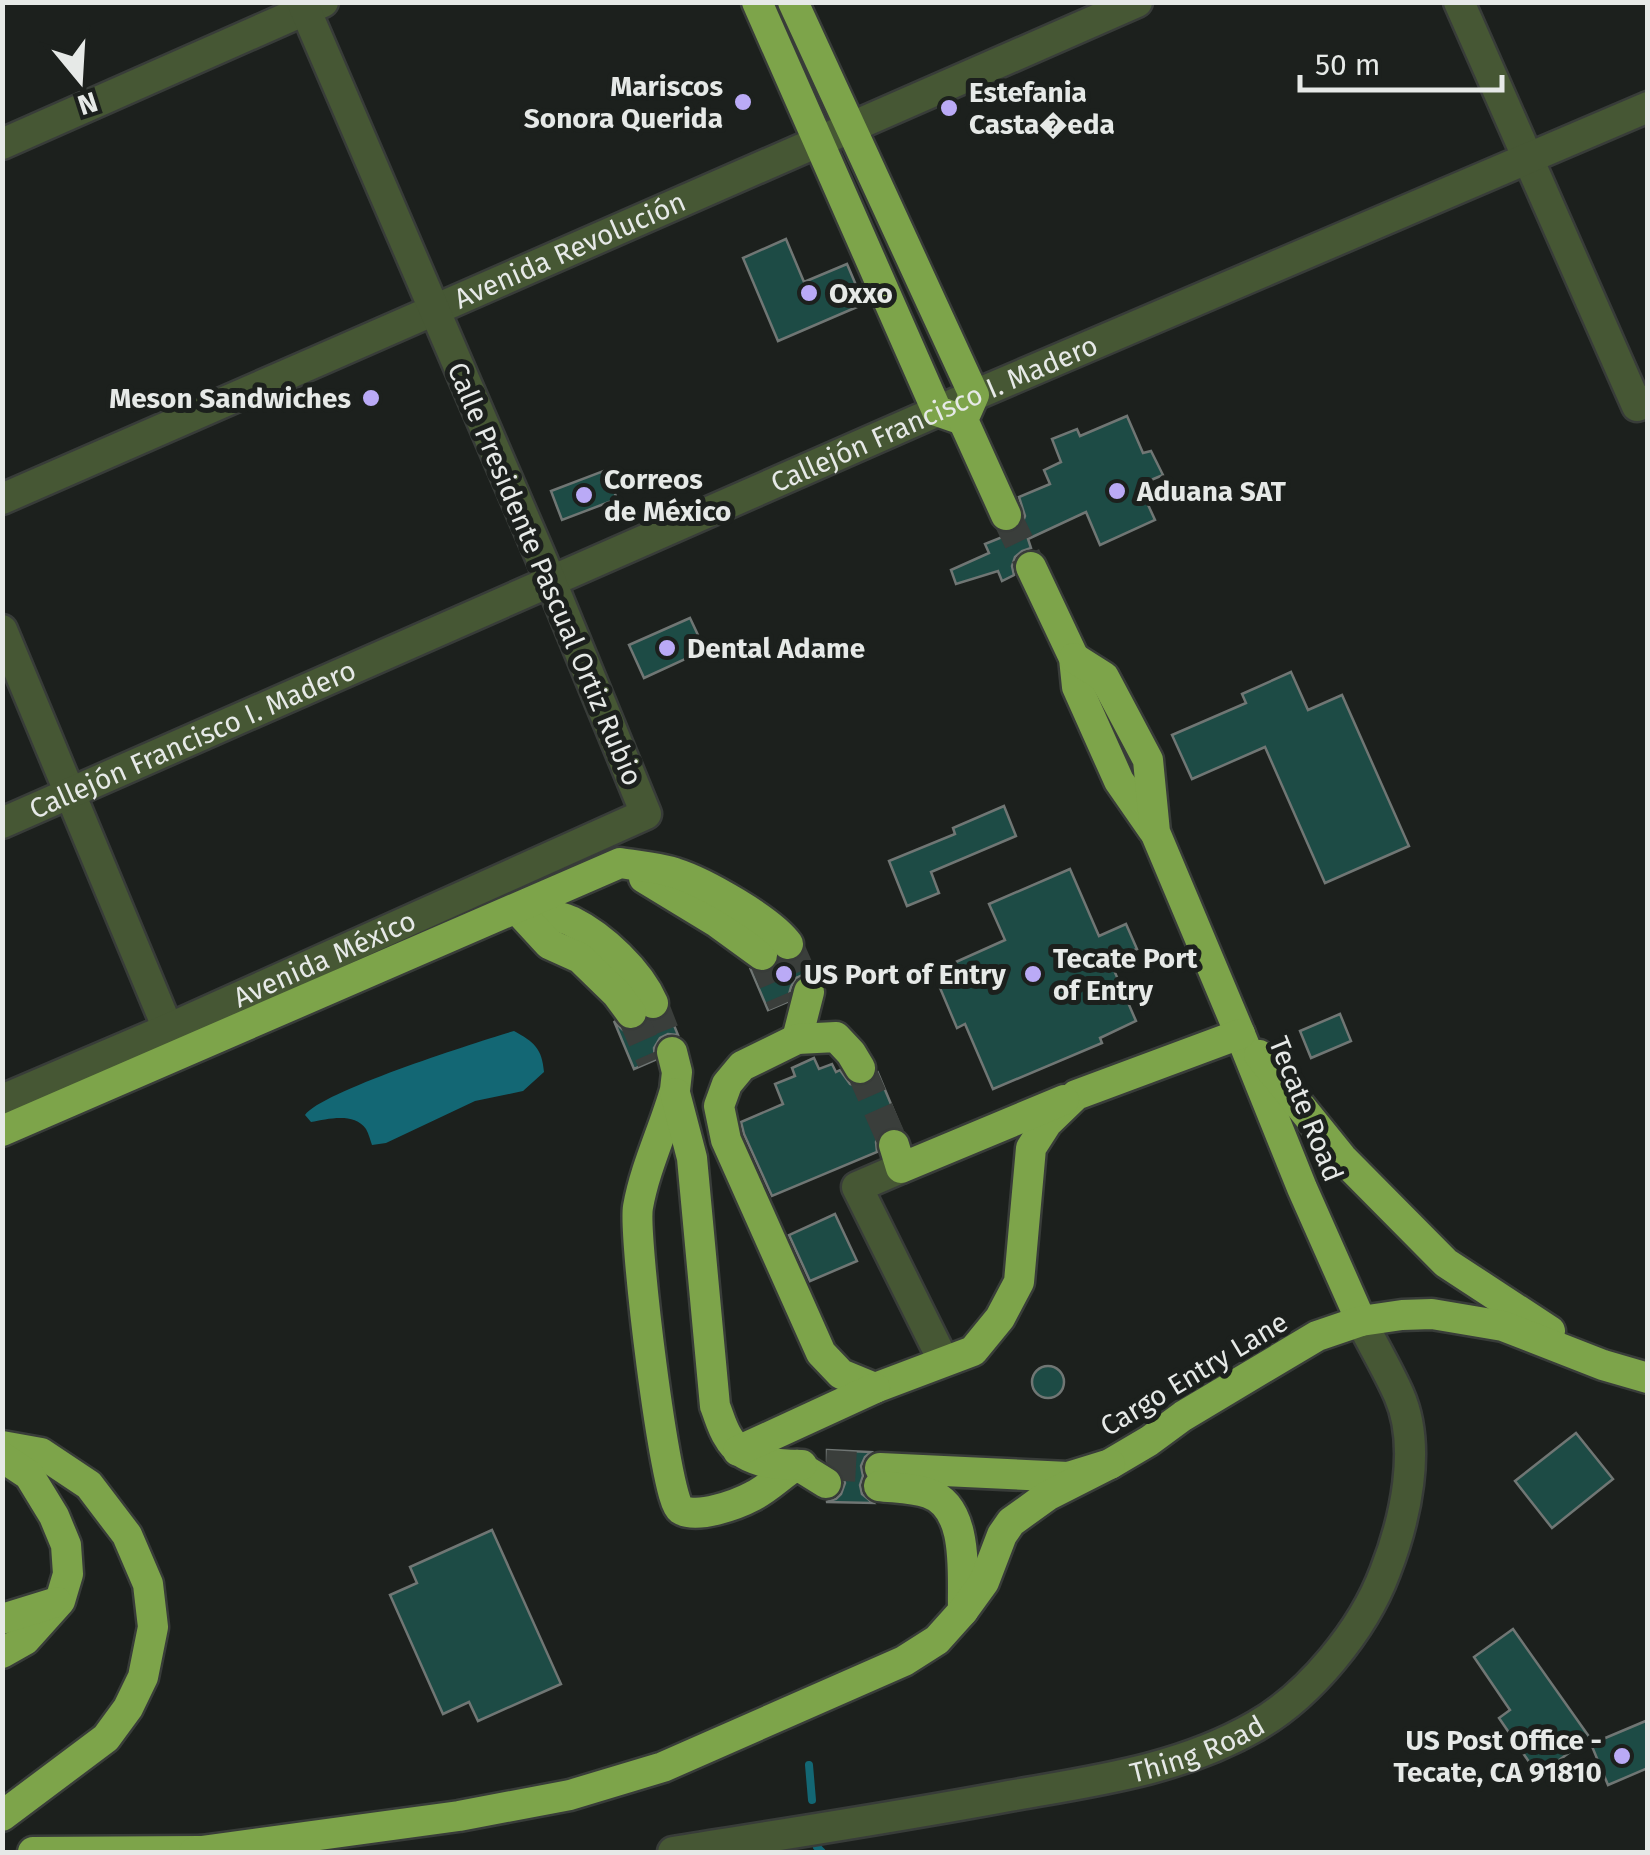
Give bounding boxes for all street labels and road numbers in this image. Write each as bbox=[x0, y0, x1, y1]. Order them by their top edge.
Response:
street label: Avenida Revolución bbox=[449, 185, 690, 315]
street label: Callejón Francisco I. Madero bbox=[766, 328, 1102, 499]
street label: Calle Presidente Pascual Ortiz Rubio bbox=[441, 357, 649, 791]
street label: Callejón Francisco I. Madero bbox=[24, 653, 361, 825]
street label: Avenida México bbox=[228, 903, 421, 1014]
street label: Tecate Road bbox=[1262, 1032, 1350, 1186]
street label: Cargo Entry Lane bbox=[1094, 1305, 1294, 1443]
street label: Thing Road bbox=[1126, 1708, 1270, 1789]

